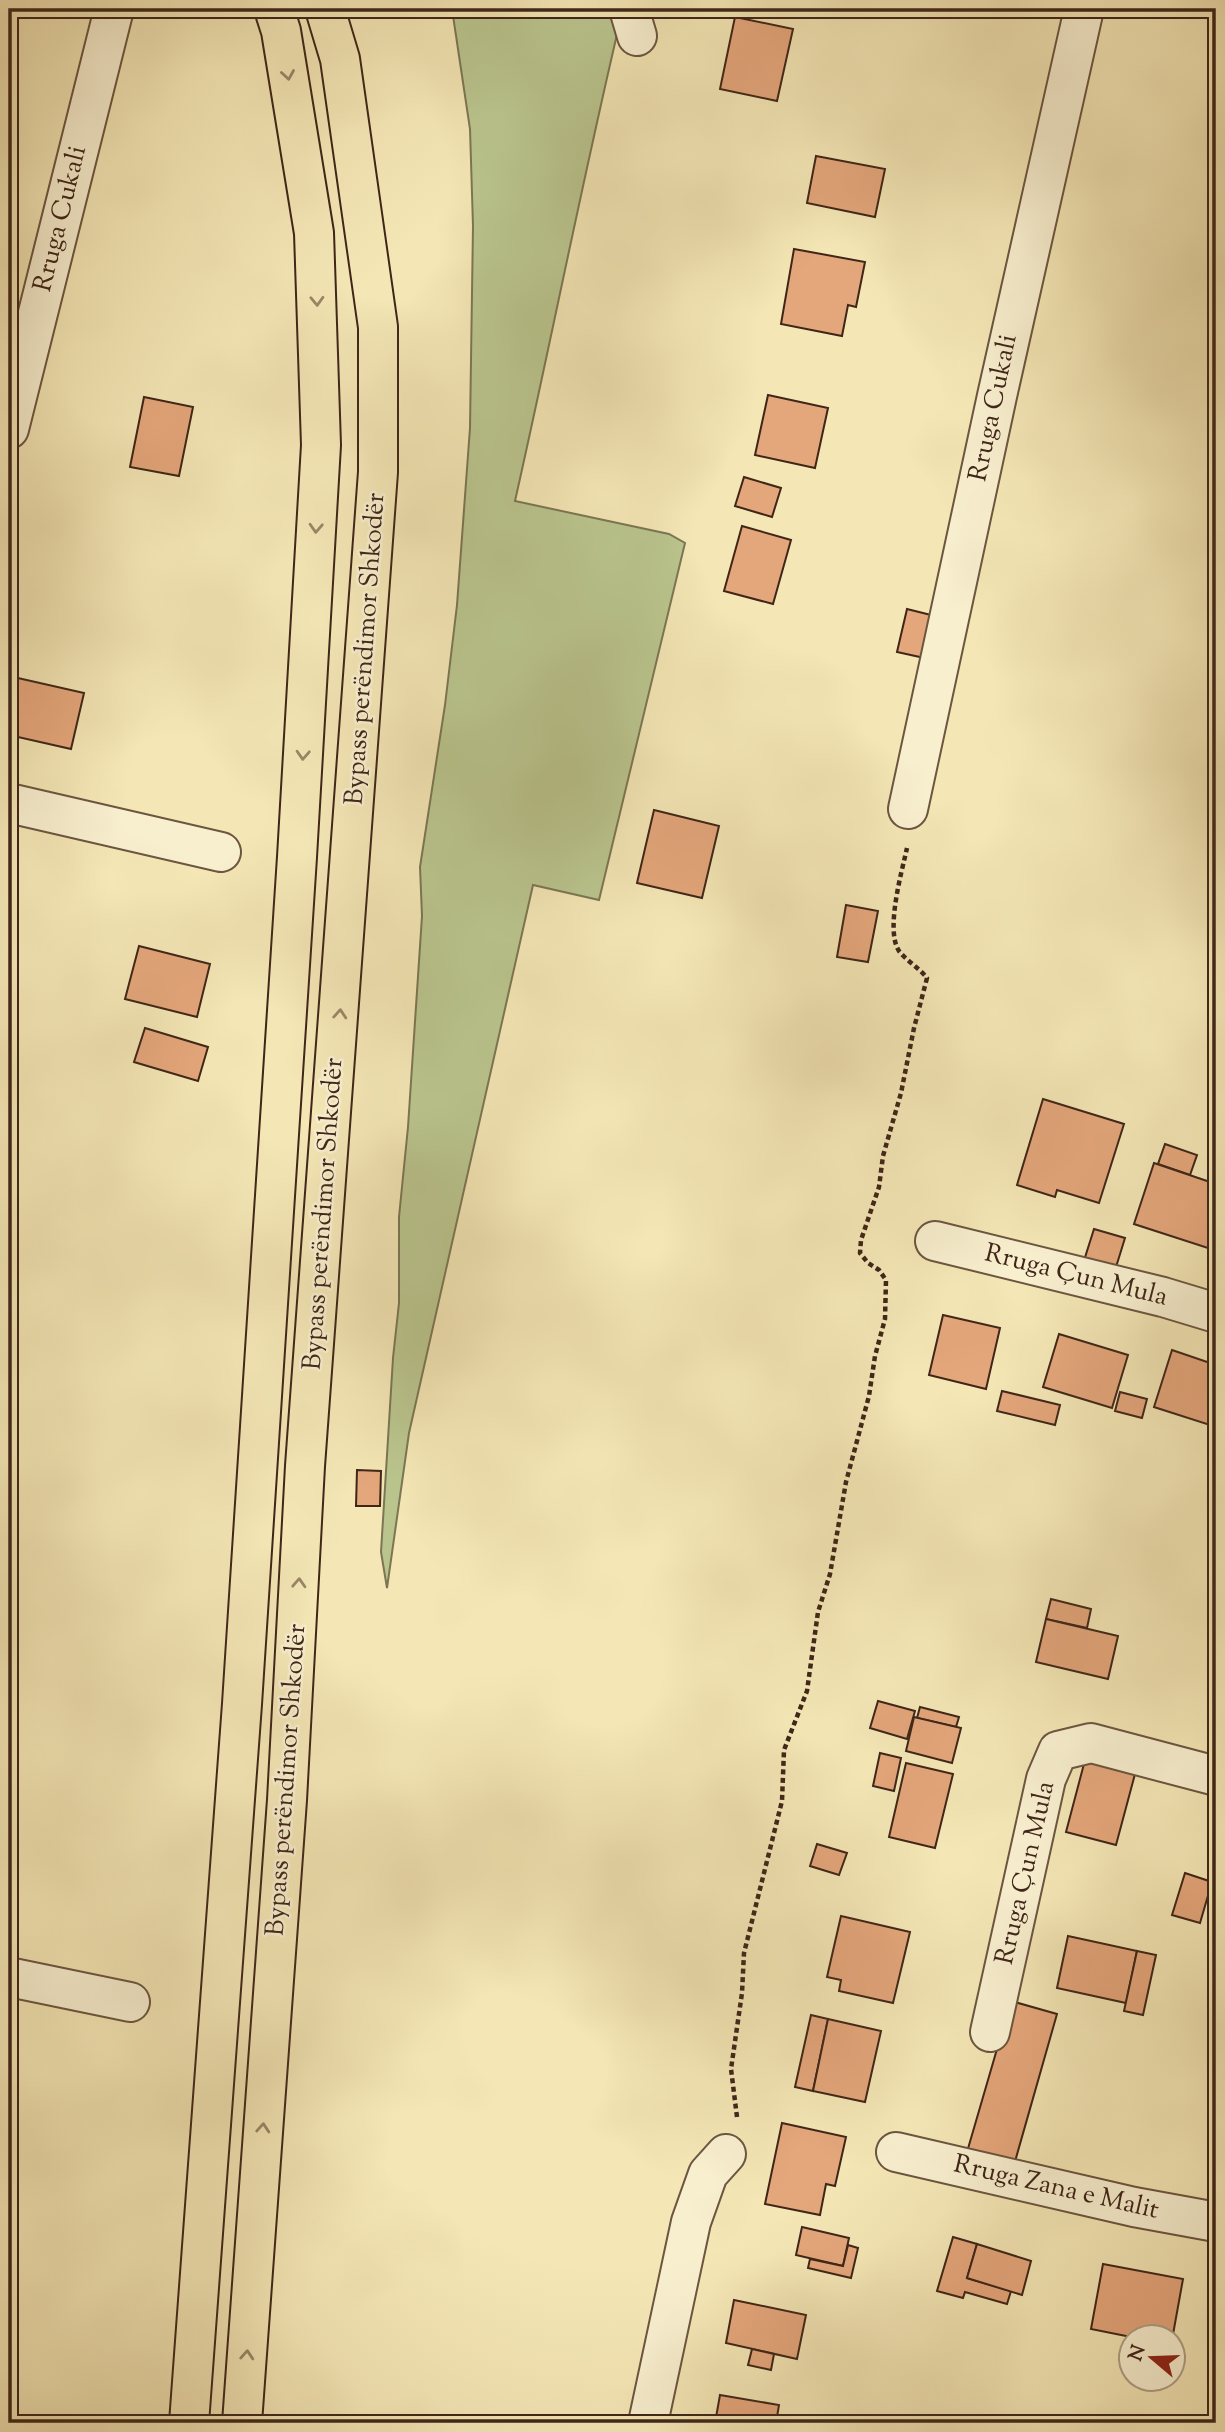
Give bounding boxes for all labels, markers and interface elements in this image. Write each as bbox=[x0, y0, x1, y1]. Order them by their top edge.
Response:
one-way arrow bbox=[280, 69, 295, 81]
street label: Rruga Cukali bbox=[25, 142, 97, 296]
one-way arrow bbox=[309, 295, 324, 306]
street label: Rruga Cukali bbox=[960, 331, 1028, 485]
street label: Bypass perëndimor Shkodër bbox=[337, 491, 395, 806]
one-way arrow bbox=[309, 523, 324, 534]
one-way arrow bbox=[296, 750, 311, 761]
one-way arrow bbox=[332, 1009, 347, 1020]
street label: Bypass perëndimor Shkodër bbox=[295, 1056, 353, 1371]
street label: Rruga Çun Mula bbox=[981, 1235, 1171, 1317]
one-way arrow bbox=[291, 1578, 306, 1589]
street label: Bypass perëndimor Shkodër bbox=[258, 1622, 316, 1937]
street label: Rruga Çun Mula bbox=[987, 1778, 1065, 1968]
one-way arrow bbox=[255, 2122, 270, 2133]
street label: Rruga Zana e Malit bbox=[950, 2146, 1162, 2230]
north arrow bbox=[1116, 2324, 1186, 2394]
text: N bbox=[1123, 2342, 1154, 2365]
one-way arrow bbox=[239, 2349, 254, 2360]

